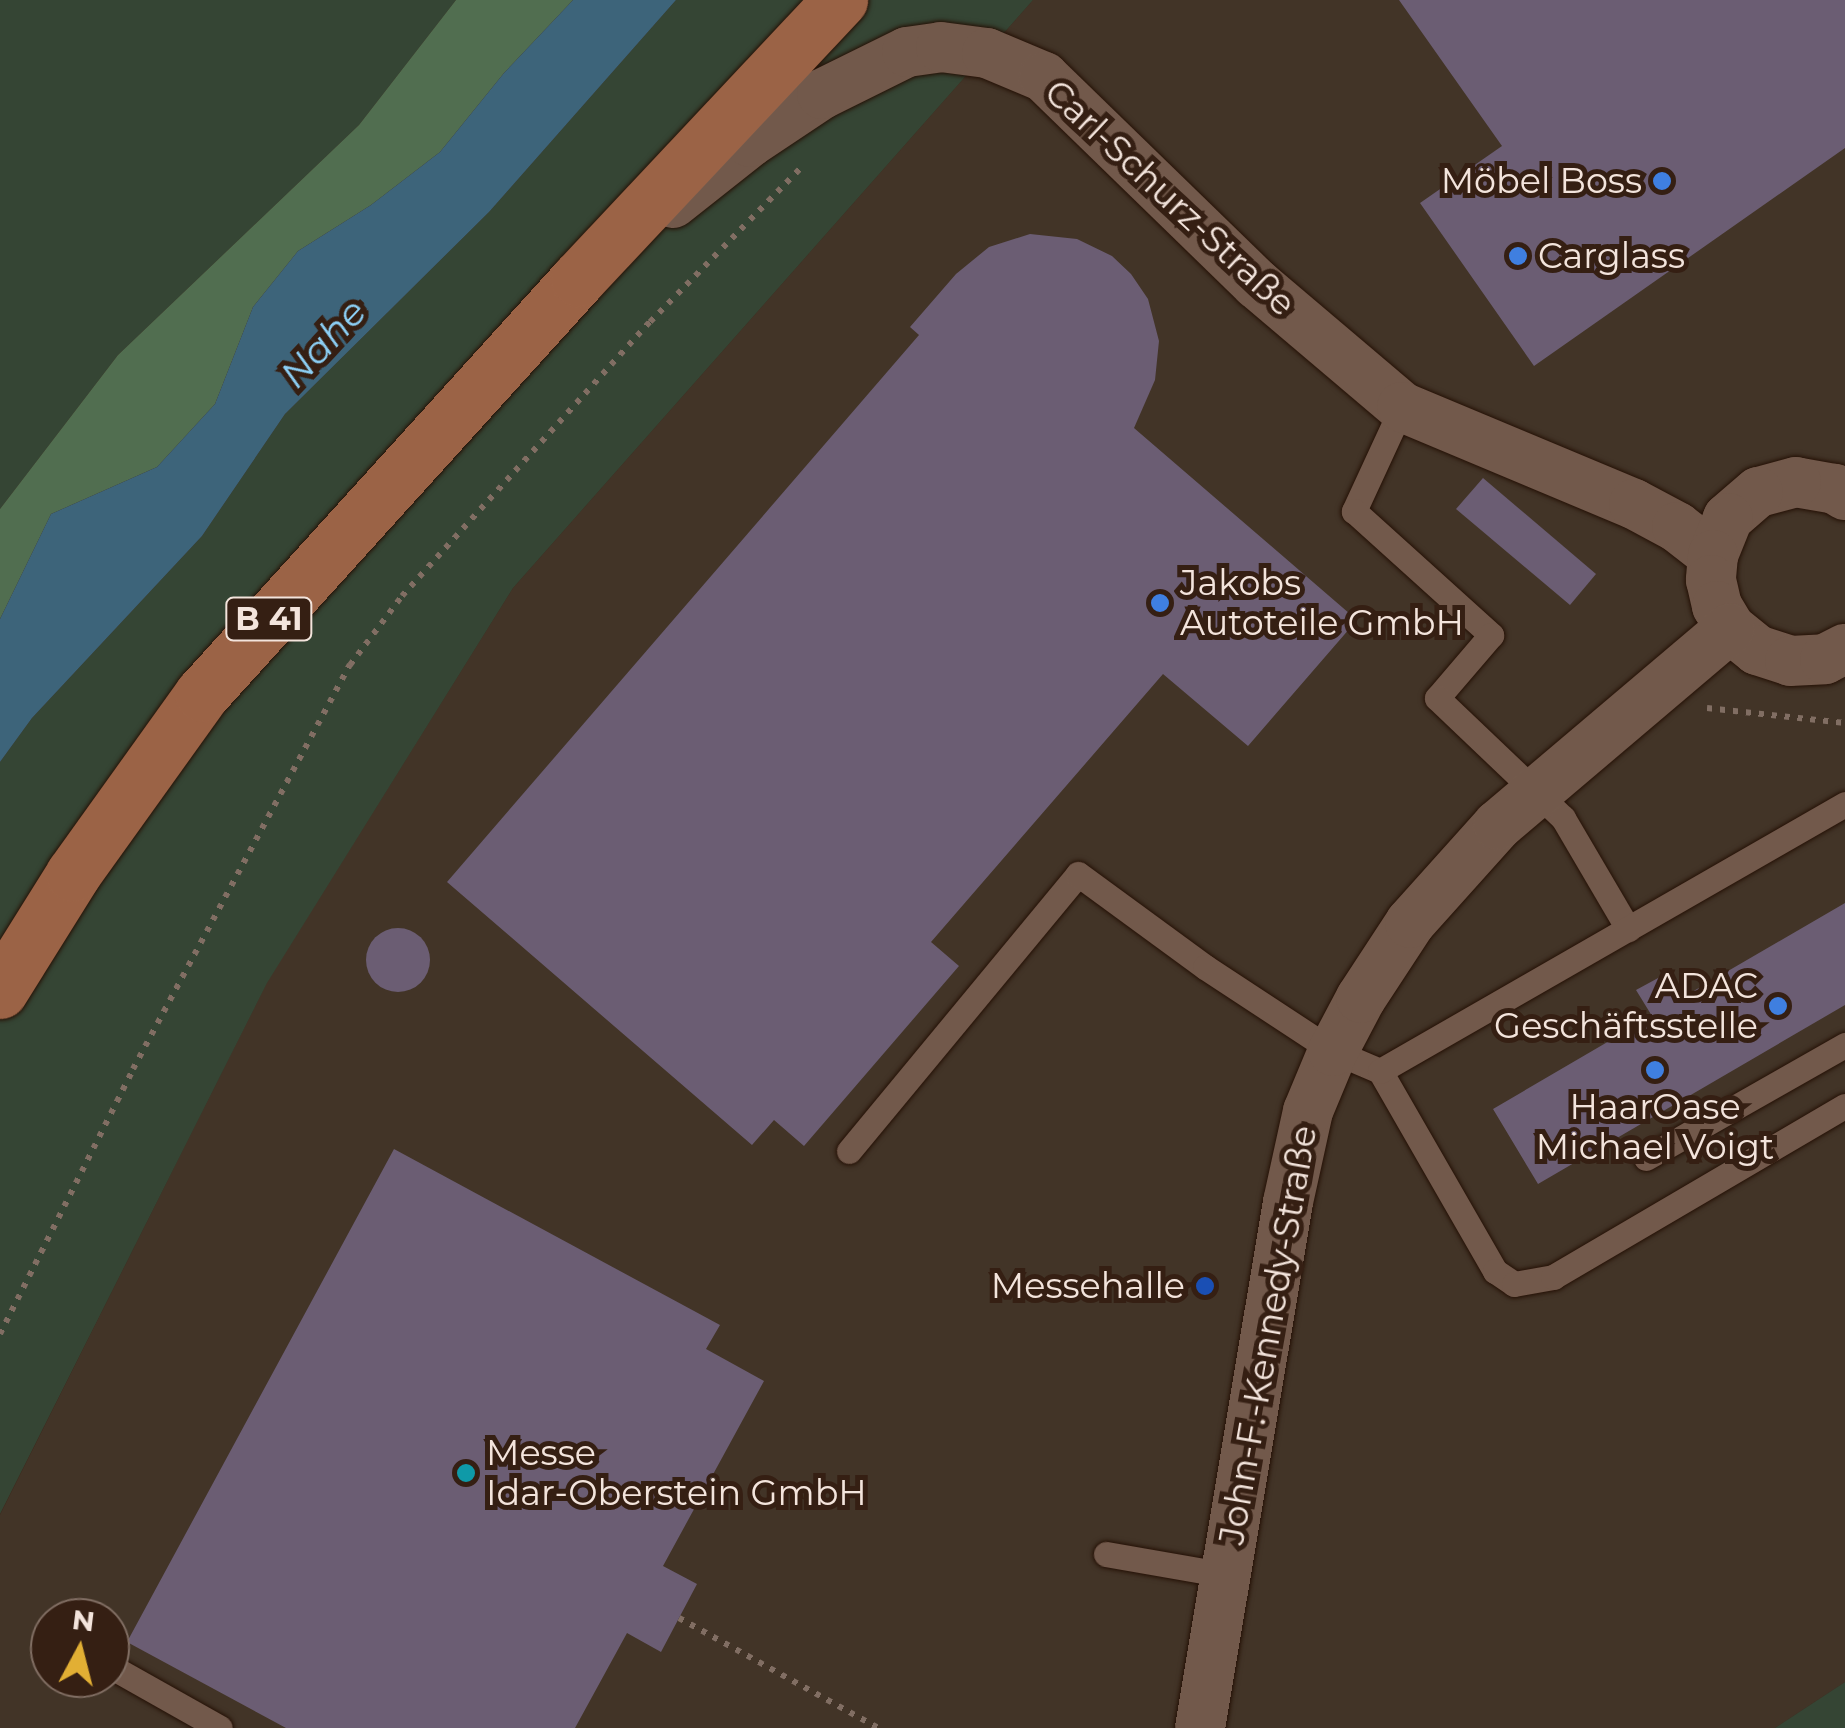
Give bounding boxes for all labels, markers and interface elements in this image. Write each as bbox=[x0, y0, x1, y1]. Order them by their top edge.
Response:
street label: Carl-Schurz-Straße bbox=[1036, 71, 1304, 325]
place label: Möbel Boss bbox=[1441, 160, 1642, 202]
marker: Möbel Boss bbox=[1651, 170, 1673, 192]
place label: Carglass bbox=[1538, 235, 1685, 277]
marker: Carglass bbox=[1507, 245, 1529, 267]
water label: Nahe bbox=[270, 289, 376, 397]
place label: Jakobs Autoteile GmbH bbox=[1180, 562, 1464, 644]
road number: B 41 bbox=[224, 592, 314, 646]
marker: Jakobs Autoteile GmbH bbox=[1149, 592, 1171, 614]
place label: ADAC Geschäftsstelle bbox=[1494, 965, 1758, 1047]
marker: ADAC Geschäftsstelle bbox=[1767, 995, 1789, 1017]
marker: HaarOase Michael Voigt bbox=[1644, 1059, 1666, 1081]
place label: HaarOase Michael Voigt bbox=[1536, 1086, 1774, 1168]
street label: John-F.-Kennedy-Straße bbox=[1210, 1122, 1326, 1548]
place label: Messehalle bbox=[991, 1265, 1185, 1307]
marker: Messehalle bbox=[1194, 1275, 1216, 1297]
place label: Messe Idar-Oberstein GmbH bbox=[486, 1432, 867, 1514]
marker: Messe Idar-Oberstein GmbH bbox=[455, 1462, 477, 1484]
north arrow bbox=[30, 1598, 130, 1698]
text: N bbox=[70, 1602, 97, 1638]

